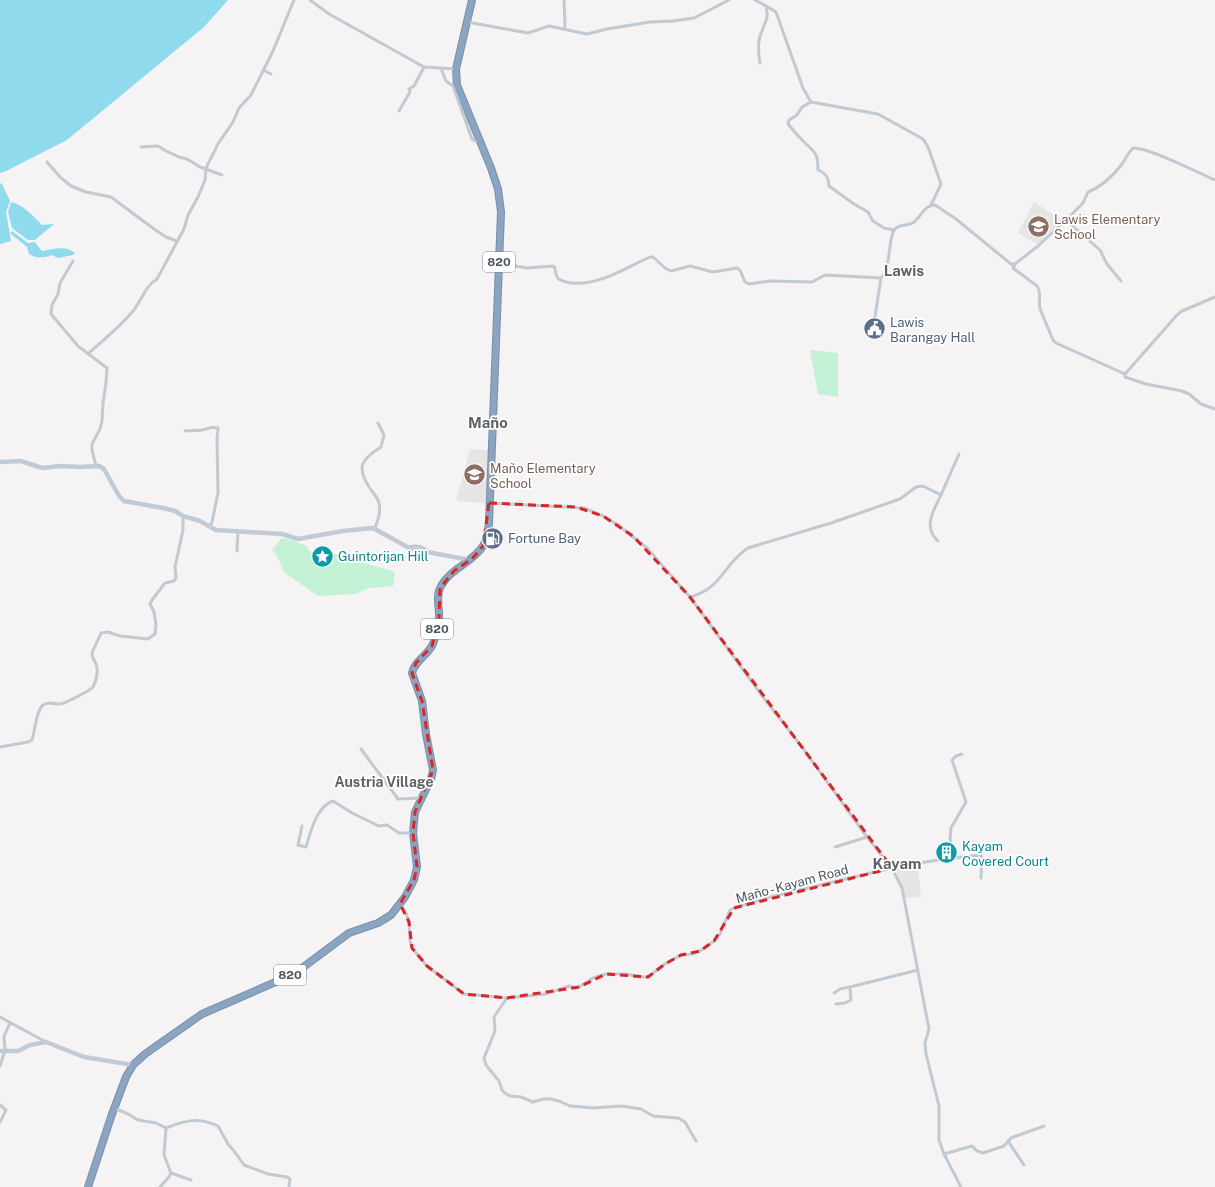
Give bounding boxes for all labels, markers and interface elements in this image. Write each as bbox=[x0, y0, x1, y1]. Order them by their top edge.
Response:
place label: Lawis Elementary School bbox=[1054, 212, 1160, 242]
school or university icon: Lawis Elementary School bbox=[1026, 213, 1052, 239]
road number: 820 bbox=[483, 252, 515, 272]
district label: Lawis bbox=[884, 262, 924, 279]
place label: Lawis Barangay Hall bbox=[890, 315, 975, 345]
public building icon: Lawis Barangay Hall bbox=[862, 316, 888, 342]
district label: Maño bbox=[468, 414, 508, 431]
place label: Maño Elementary School bbox=[490, 461, 596, 491]
school or university icon: Maño Elementary School bbox=[462, 462, 488, 488]
fuel station icon: Fortune Bay bbox=[480, 525, 506, 551]
place label: Fortune Bay bbox=[508, 531, 581, 546]
place icon: Guintorijan Hill bbox=[310, 543, 336, 569]
place label: Guintorijan Hill bbox=[338, 549, 428, 564]
road number: 820 bbox=[421, 619, 453, 639]
district label: Austria Village bbox=[334, 774, 434, 790]
place label: Kayam Covered Court bbox=[962, 839, 1049, 869]
building icon: Kayam Covered Court bbox=[933, 840, 959, 866]
district label: Kayam bbox=[873, 855, 921, 872]
street label: Maño - Kayam Road bbox=[734, 862, 850, 906]
road number: 820 bbox=[274, 965, 306, 985]

